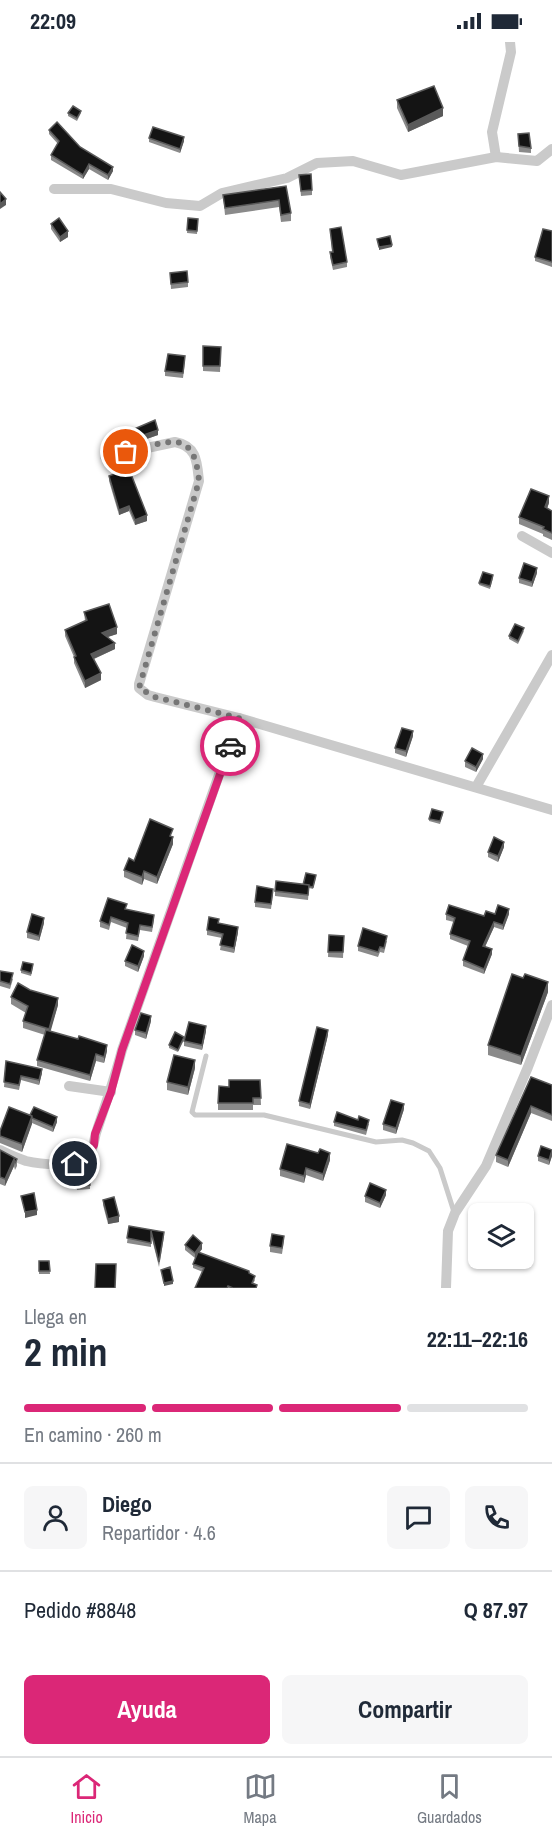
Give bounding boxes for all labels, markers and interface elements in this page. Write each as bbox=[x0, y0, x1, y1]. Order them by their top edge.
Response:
text: 22:09 bbox=[30, 6, 76, 36]
pin bbox=[100, 426, 151, 477]
icon: bag bbox=[109, 435, 142, 468]
courier bbox=[200, 716, 260, 776]
icon: car bbox=[214, 730, 247, 763]
pin bbox=[49, 1138, 100, 1189]
icon: home bbox=[58, 1147, 91, 1180]
map controls bbox=[468, 1203, 534, 1269]
button: layers bbox=[468, 1203, 534, 1269]
text: Llega en bbox=[24, 1303, 87, 1330]
text: 22:11–22:16 bbox=[427, 1324, 528, 1354]
text: 2 min bbox=[24, 1326, 108, 1378]
text: En camino · 260 m bbox=[24, 1421, 162, 1448]
button: person bbox=[24, 1486, 87, 1549]
button: chat bbox=[387, 1486, 450, 1549]
button: phone bbox=[465, 1486, 528, 1549]
text: Diego bbox=[102, 1489, 152, 1519]
text: Repartidor · 4.6 bbox=[102, 1519, 216, 1546]
text: Pedido #8848 bbox=[24, 1595, 136, 1625]
text: Q 87.97 bbox=[464, 1595, 528, 1625]
button: Ayuda bbox=[24, 1675, 270, 1744]
button: Compartir bbox=[282, 1675, 528, 1744]
tab: Inicio bbox=[70, 1770, 103, 1828]
tab: Mapa bbox=[244, 1770, 277, 1828]
tab: Guardados bbox=[417, 1770, 482, 1828]

